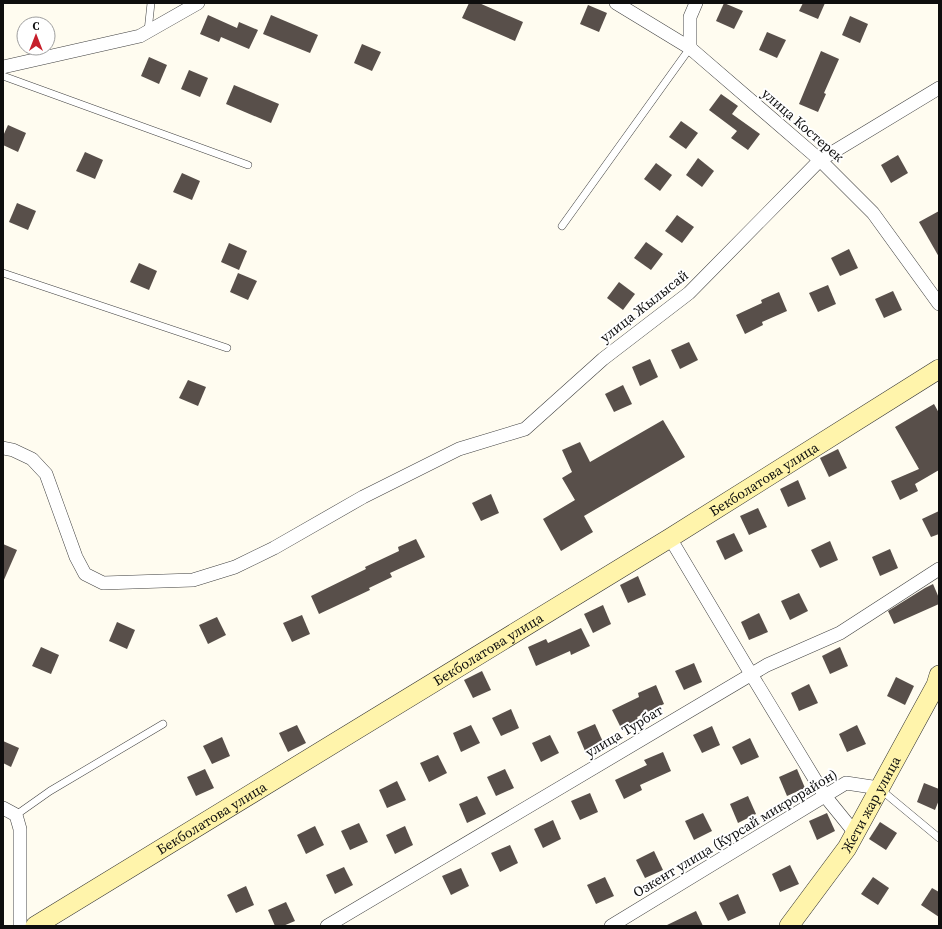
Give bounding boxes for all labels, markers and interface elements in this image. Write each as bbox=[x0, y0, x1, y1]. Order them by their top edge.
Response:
north arrow bbox=[16, 16, 56, 56]
text: С bbox=[33, 19, 40, 34]
street label: улица Костерек bbox=[757, 84, 849, 167]
street label: улица Жылысай bbox=[596, 265, 692, 347]
street label: Бекболатова улица bbox=[705, 437, 823, 521]
street label: Бекболатова улица bbox=[429, 607, 548, 690]
street label: улица Турбат bbox=[581, 700, 667, 762]
street label: Жети жар улица bbox=[836, 752, 906, 856]
street label: Озкент улица (Курсай микрорайон) bbox=[629, 764, 841, 902]
street label: Бекболатова улица bbox=[153, 776, 271, 859]

